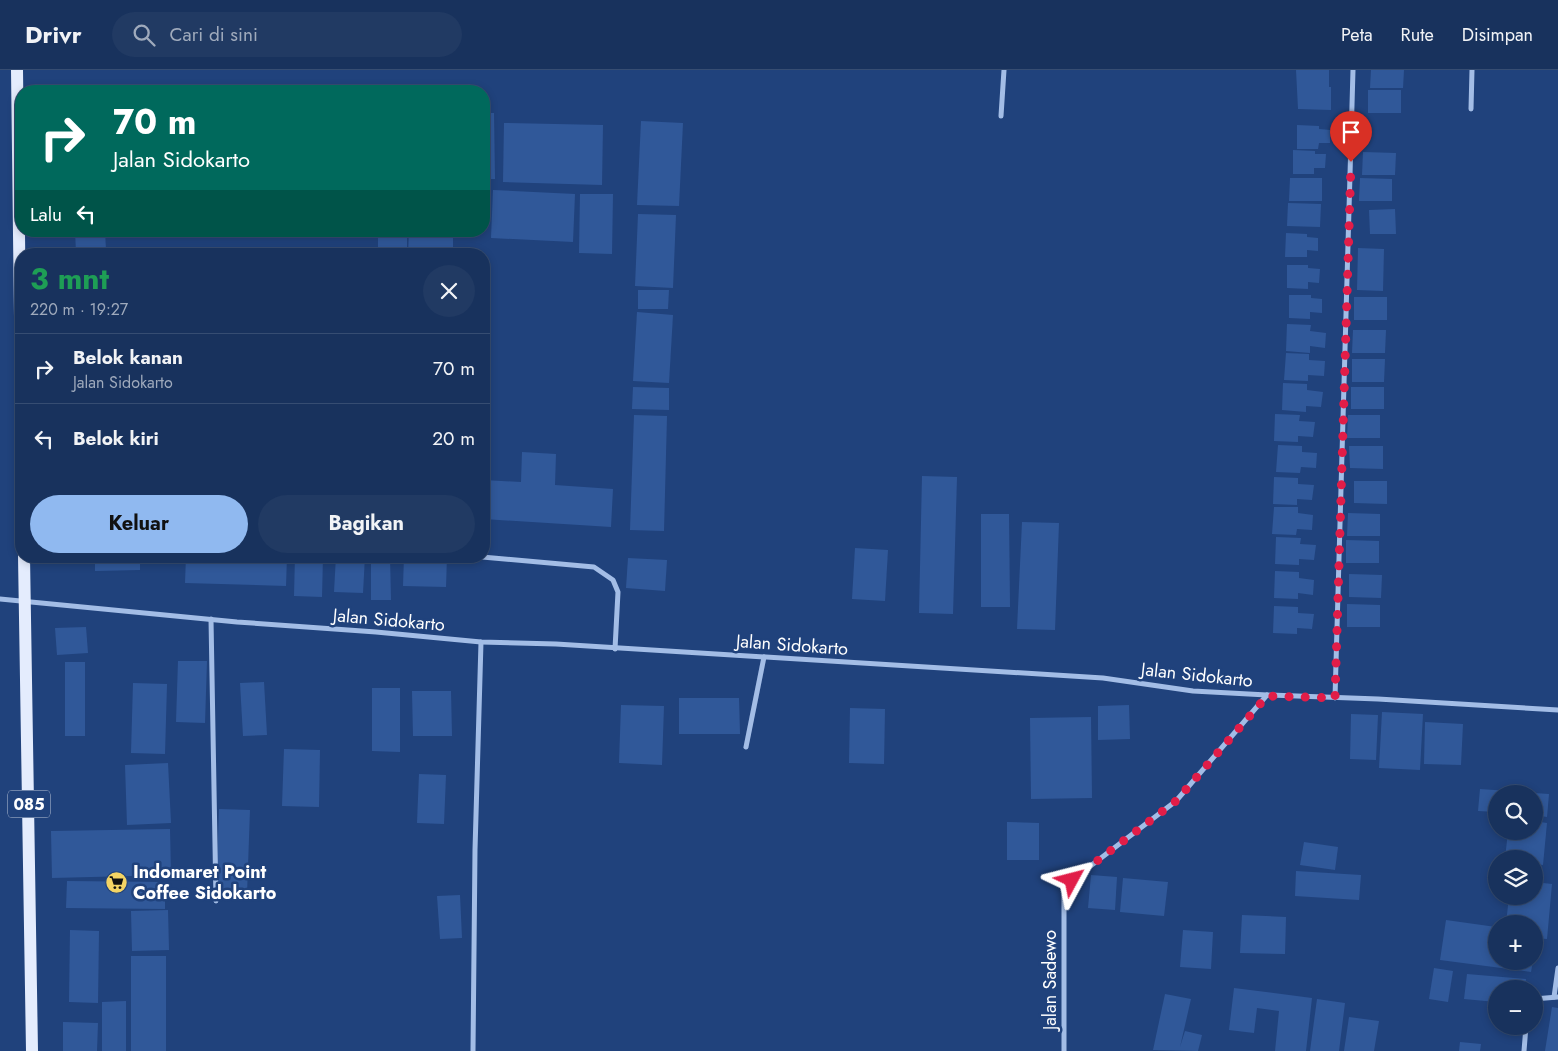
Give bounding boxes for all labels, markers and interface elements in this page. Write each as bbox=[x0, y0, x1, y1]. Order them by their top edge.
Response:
search box bbox=[112, 12, 462, 57]
text: Drivr bbox=[25, 17, 82, 52]
icon: search bbox=[130, 21, 158, 49]
text: Cari di sini bbox=[170, 21, 258, 48]
text: Peta bbox=[1341, 22, 1373, 48]
text: Rute bbox=[1401, 22, 1434, 48]
text: Disimpan bbox=[1462, 22, 1533, 48]
text: 70 m bbox=[113, 97, 196, 147]
icon: right bbox=[30, 105, 95, 170]
pin bbox=[1330, 111, 1372, 162]
icon: arrive bbox=[1337, 118, 1365, 146]
text: Jalan Sidokarto bbox=[113, 143, 250, 175]
icon: left bbox=[72, 200, 100, 228]
text: Lalu bbox=[30, 201, 62, 228]
text: 3 mnt bbox=[30, 257, 109, 300]
button: close bbox=[423, 265, 475, 317]
text: 220 m · 19:27 bbox=[30, 298, 128, 321]
text: Belok kanan bbox=[73, 344, 183, 371]
icon: right bbox=[30, 355, 58, 383]
text: 70 m bbox=[433, 355, 475, 382]
text: Jalan Sidokarto bbox=[73, 371, 173, 394]
icon: left bbox=[30, 425, 58, 453]
text: Belok kiri bbox=[73, 425, 159, 452]
text: 20 m bbox=[432, 425, 475, 452]
button: Keluar bbox=[30, 495, 248, 553]
button: Bagikan bbox=[258, 495, 475, 553]
street label: Jalan Sidokarto bbox=[330, 602, 446, 638]
street label: Jalan Sidokarto bbox=[733, 628, 849, 662]
street label: Jalan Sidokarto bbox=[1138, 656, 1254, 694]
map controls bbox=[1488, 785, 1543, 1035]
button: search bbox=[1488, 785, 1543, 840]
road number: 085 bbox=[8, 791, 50, 818]
button: layers bbox=[1488, 850, 1543, 905]
position arrow bbox=[1045, 853, 1097, 905]
place label: Indomaret Point Coffee Sidokarto bbox=[133, 859, 277, 906]
supermarket icon: Indomaret Point Coffee Sidokarto bbox=[105, 870, 129, 894]
button: + bbox=[1488, 915, 1543, 970]
street label: Jalan Sadewo bbox=[1037, 930, 1063, 1032]
button: − bbox=[1488, 980, 1543, 1035]

